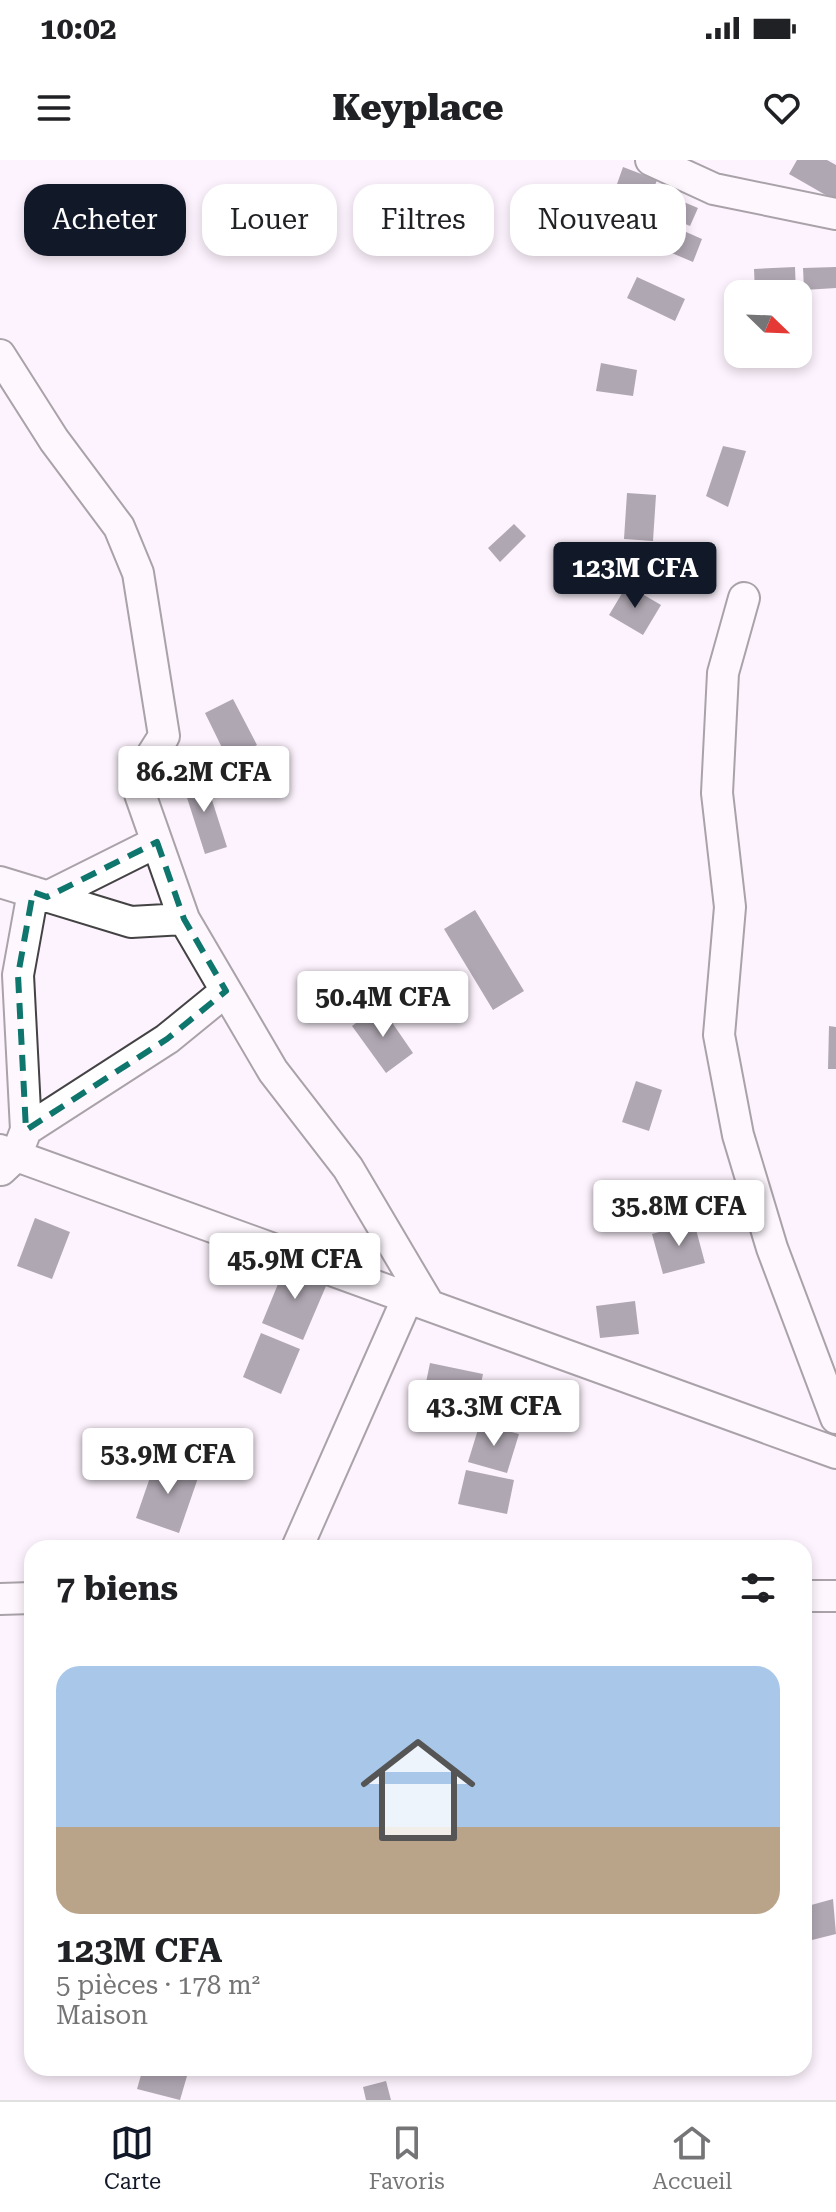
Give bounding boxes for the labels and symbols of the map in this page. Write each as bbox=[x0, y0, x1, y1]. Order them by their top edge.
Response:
north arrow bbox=[724, 280, 812, 368]
pin: 123M CFA bbox=[552, 542, 718, 610]
pin: 86.2M CFA bbox=[112, 746, 296, 814]
pin: 50.4M CFA bbox=[291, 971, 475, 1039]
pin: 35.8M CFA bbox=[587, 1180, 771, 1248]
pin: 45.9M CFA bbox=[203, 1233, 387, 1301]
pin: 43.3M CFA bbox=[402, 1380, 586, 1448]
pin: 53.9M CFA bbox=[76, 1428, 260, 1496]

